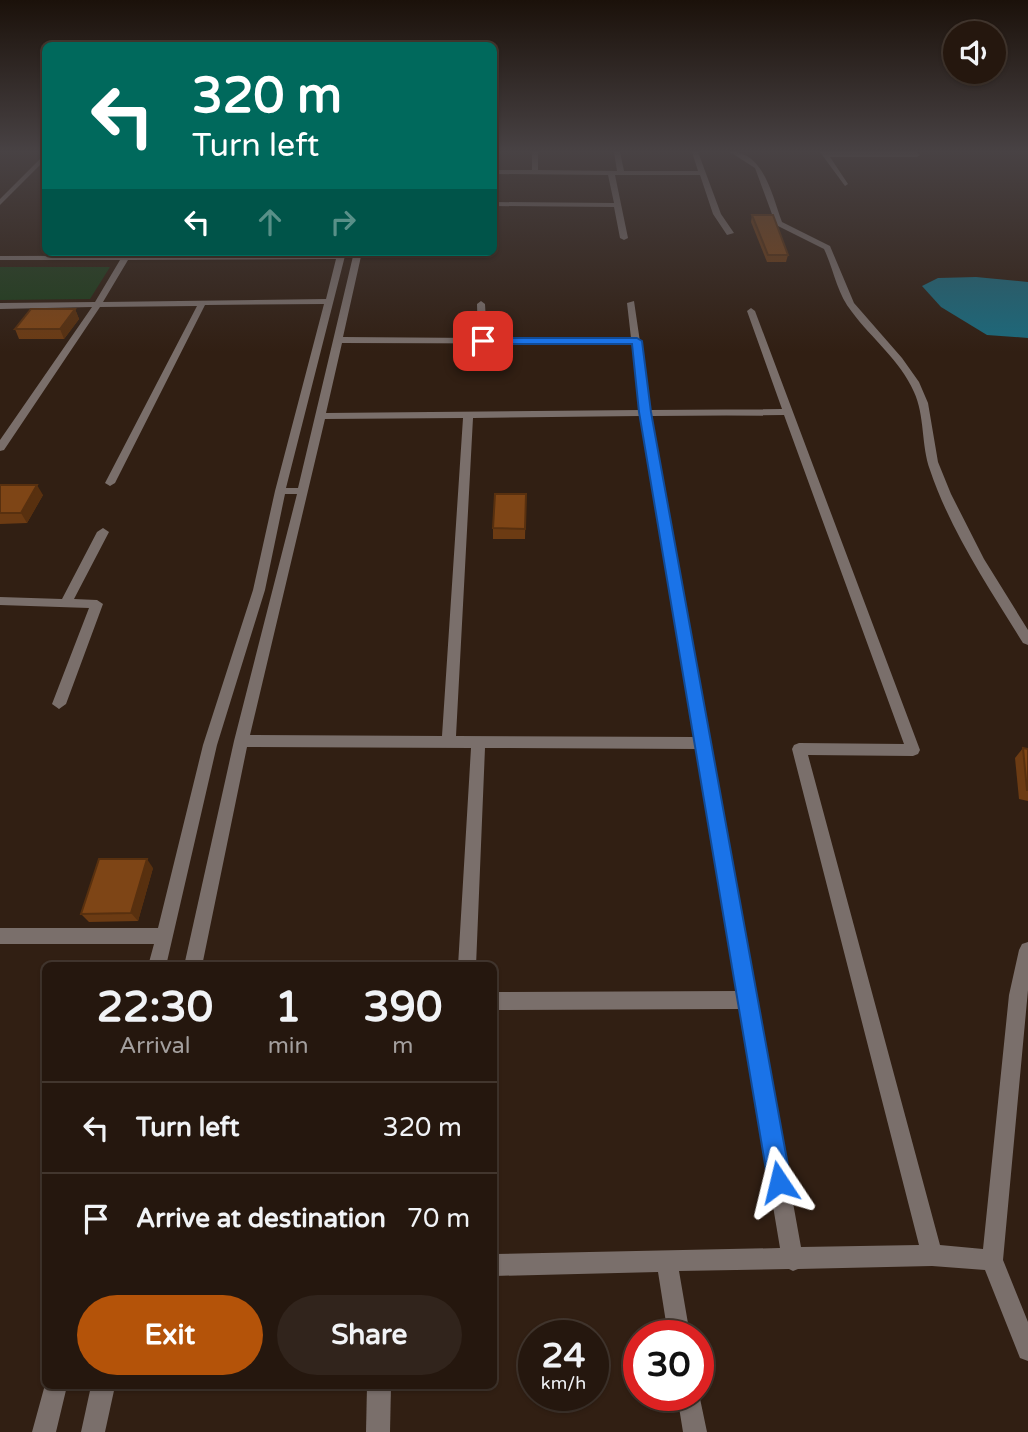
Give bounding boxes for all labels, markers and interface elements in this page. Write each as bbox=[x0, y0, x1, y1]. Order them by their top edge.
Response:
map controls bbox=[943, 21, 1006, 84]
button: sound bbox=[943, 21, 1006, 84]
text: 320 m bbox=[192, 67, 342, 126]
icon: left bbox=[77, 70, 168, 161]
text: Turn left bbox=[192, 127, 319, 165]
icon: left bbox=[178, 203, 216, 241]
icon: ahead bbox=[251, 203, 289, 241]
icon: right bbox=[324, 203, 362, 241]
pin bbox=[453, 311, 513, 371]
icon: arrive bbox=[464, 322, 502, 360]
text: 22:30 bbox=[97, 982, 213, 1033]
text: 1 bbox=[275, 982, 301, 1033]
text: 390 bbox=[363, 982, 442, 1033]
text: Arrival bbox=[119, 1032, 190, 1060]
text: min bbox=[268, 1032, 309, 1060]
text: m bbox=[392, 1032, 413, 1060]
icon: left bbox=[77, 1109, 115, 1147]
text: Turn left bbox=[136, 1112, 239, 1143]
text: 320 m bbox=[382, 1112, 462, 1143]
position arrow bbox=[742, 1145, 816, 1219]
icon: arrive bbox=[77, 1200, 115, 1238]
text: Arrive at destination bbox=[136, 1203, 386, 1234]
text: 70 m bbox=[407, 1203, 470, 1234]
button: Exit bbox=[77, 1295, 263, 1375]
button: Share bbox=[277, 1295, 462, 1375]
speed limit sign: 30 bbox=[623, 1320, 714, 1411]
text: 24 bbox=[542, 1335, 585, 1377]
text: km/h bbox=[541, 1372, 586, 1394]

